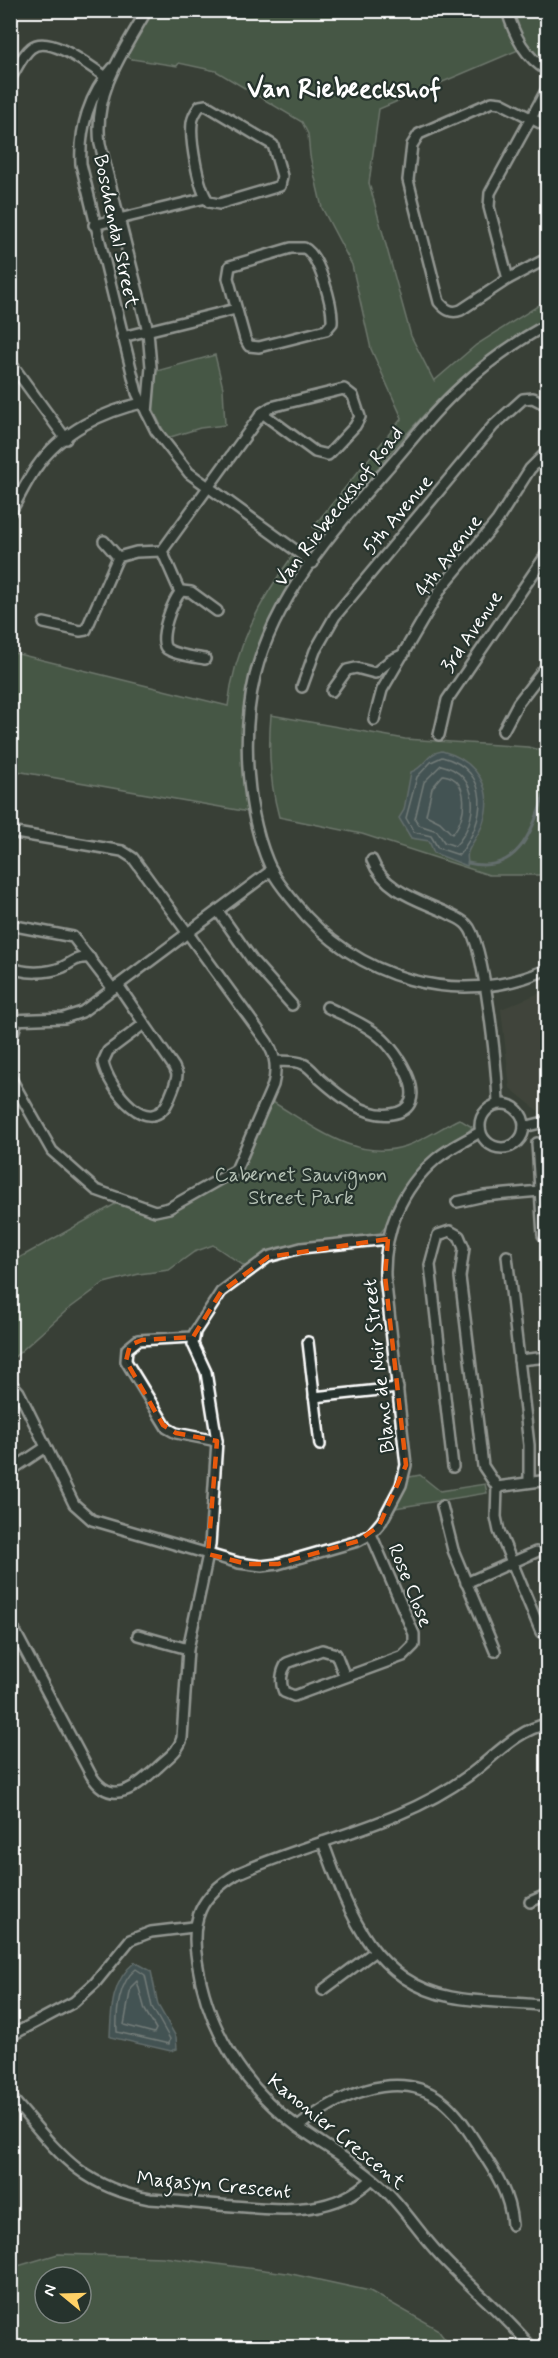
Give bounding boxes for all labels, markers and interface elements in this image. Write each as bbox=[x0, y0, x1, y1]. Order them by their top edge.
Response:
district label: Van Riebeeckshof bbox=[247, 73, 441, 107]
street label: Boschendal Street bbox=[86, 152, 145, 311]
street label: Van Riebeeckshof Road bbox=[268, 421, 410, 593]
street label: 5th Avenue bbox=[357, 469, 440, 561]
street label: 4th Avenue bbox=[409, 509, 489, 603]
street label: 3rd Avenue bbox=[435, 585, 510, 678]
park label: Cabernet Sauvignon Street Park bbox=[215, 1162, 387, 1212]
street label: Blanc de Noir Street bbox=[357, 1277, 402, 1454]
street label: Rose Close bbox=[381, 1540, 439, 1632]
street label: Kanonier Crescent bbox=[261, 2068, 411, 2196]
street label: Magasyn Crescent bbox=[135, 2165, 292, 2208]
north arrow bbox=[33, 2265, 93, 2325]
text: N bbox=[39, 2282, 62, 2299]

